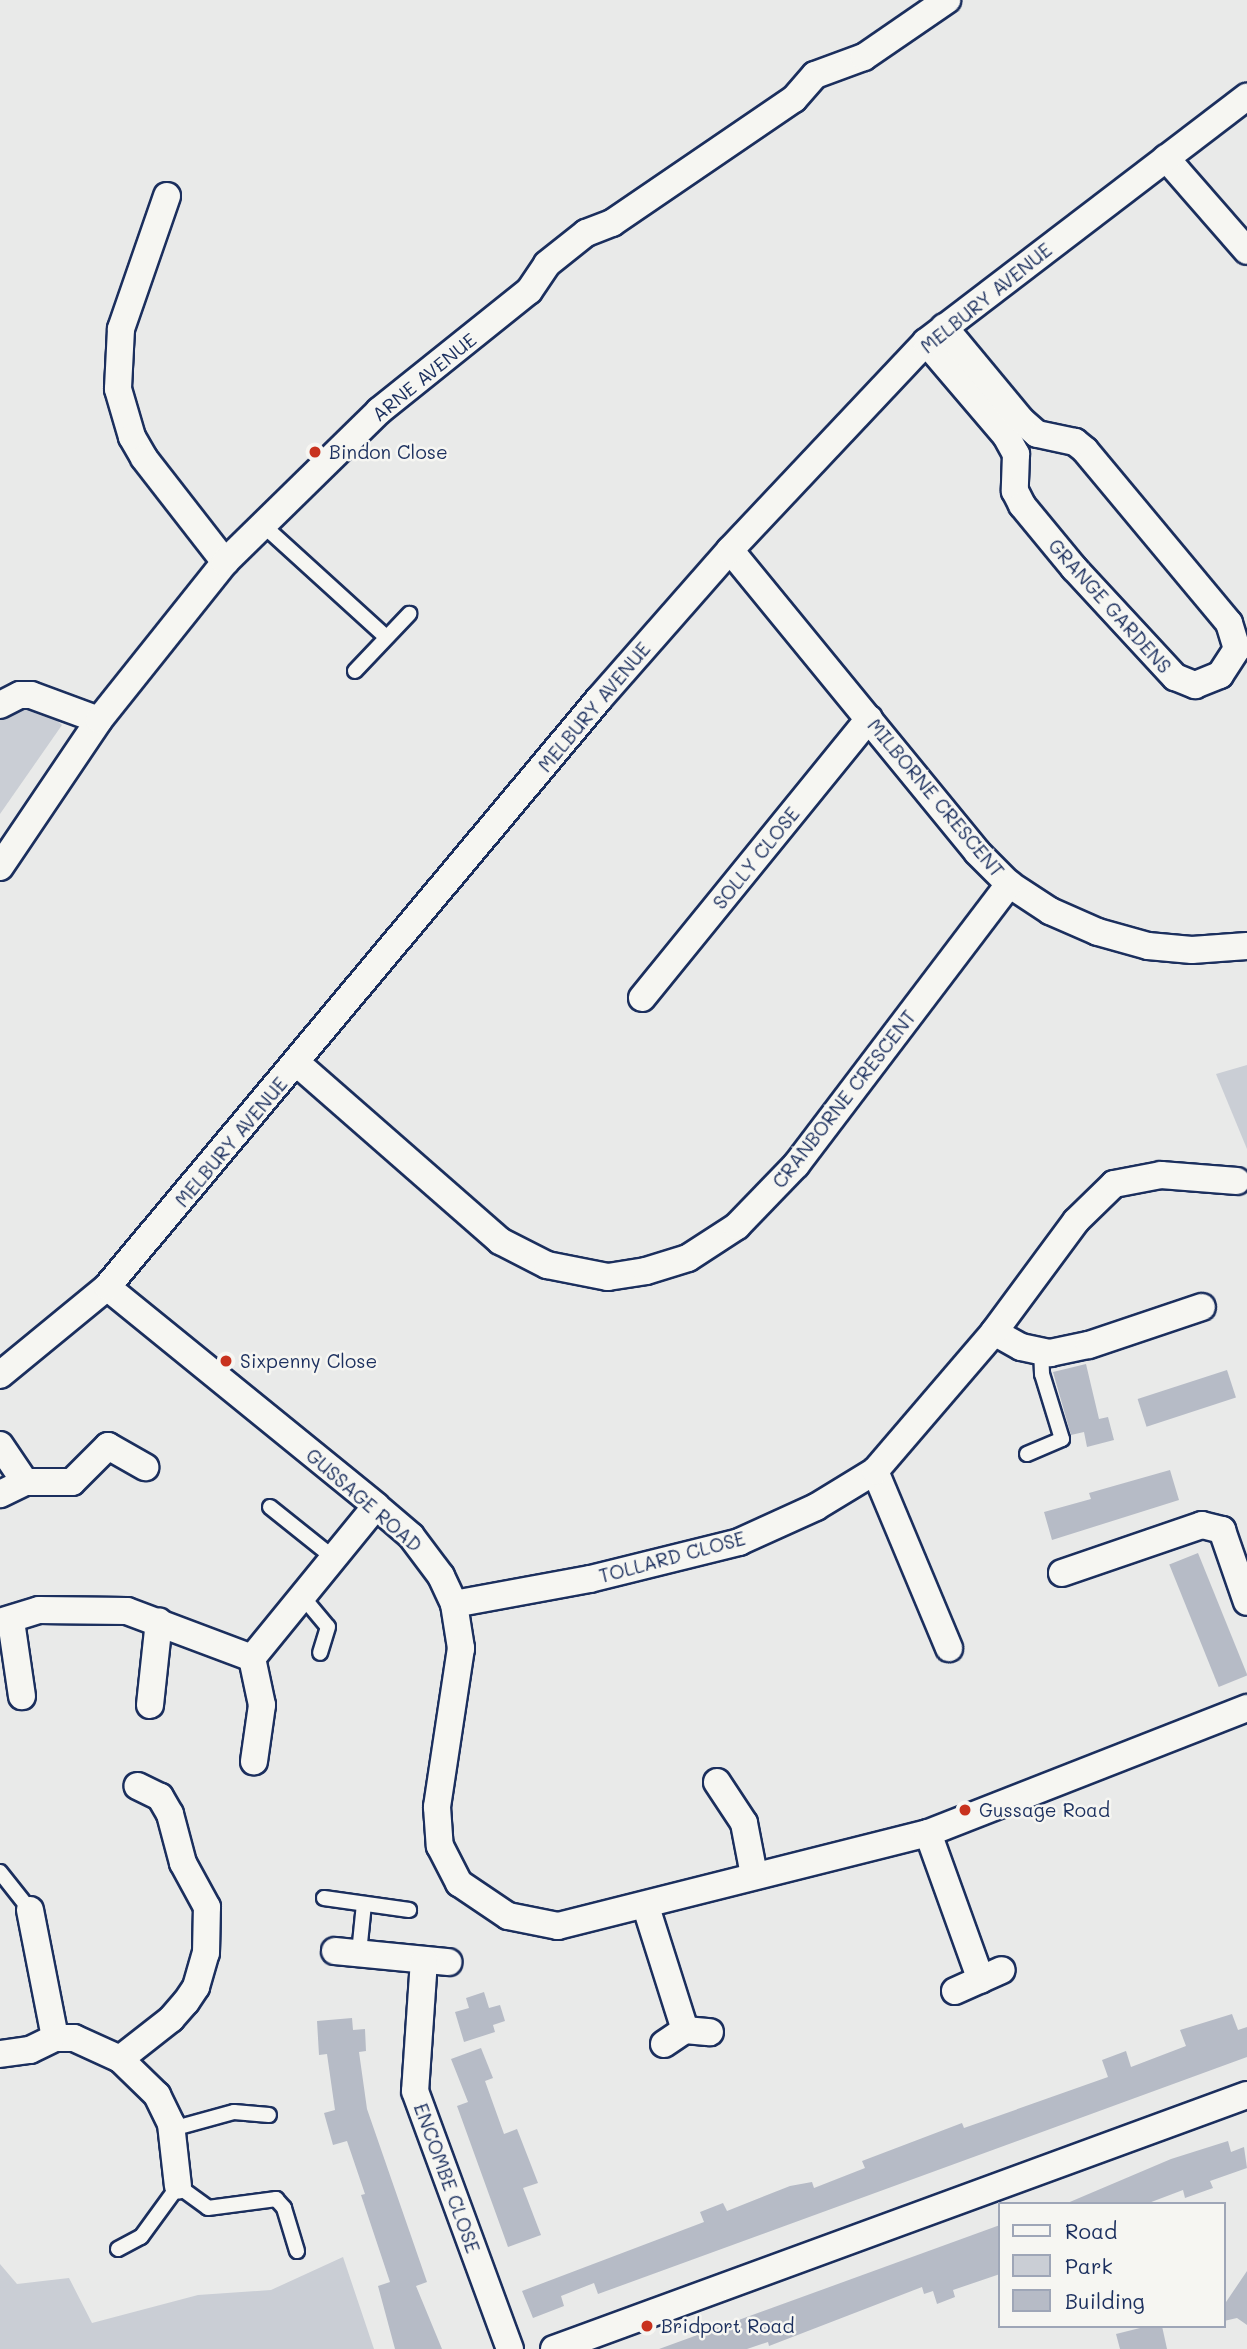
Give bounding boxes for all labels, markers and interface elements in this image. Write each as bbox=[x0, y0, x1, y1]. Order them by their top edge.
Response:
street label: MELBURY AVENUE bbox=[916, 238, 1056, 358]
street label: ARNE AVENUE bbox=[367, 328, 481, 426]
place label: Bindon Close bbox=[329, 441, 448, 463]
marker: Bindon Close bbox=[307, 444, 323, 460]
street label: GRANGE GARDENS bbox=[1044, 534, 1176, 678]
street label: MELBURY AVENUE bbox=[533, 638, 655, 776]
street label: MILBORNE CRESCENT bbox=[863, 714, 1009, 882]
street label: SOLLY CLOSE bbox=[708, 802, 804, 914]
street label: CRANBORNE CRESCENT bbox=[768, 1006, 920, 1192]
street label: MELBURY AVENUE bbox=[170, 1073, 292, 1211]
place label: Sixpenny Close bbox=[240, 1350, 377, 1372]
marker: Sixpenny Close bbox=[218, 1353, 234, 1369]
street label: GUSSAGE ROAD bbox=[302, 1444, 426, 1556]
street label: TOLLARD CLOSE bbox=[596, 1527, 748, 1587]
place label: Gussage Road bbox=[979, 1799, 1110, 1821]
marker: Gussage Road bbox=[957, 1802, 973, 1818]
street label: ENCOMBE CLOSE bbox=[409, 2100, 485, 2256]
legend bbox=[998, 2202, 1226, 2328]
text: Road bbox=[1065, 2217, 1117, 2244]
text: Park bbox=[1065, 2252, 1113, 2279]
text: Building bbox=[1065, 2287, 1145, 2314]
place label: Bridport Road bbox=[661, 2315, 794, 2337]
marker: Bridport Road bbox=[639, 2318, 655, 2334]

